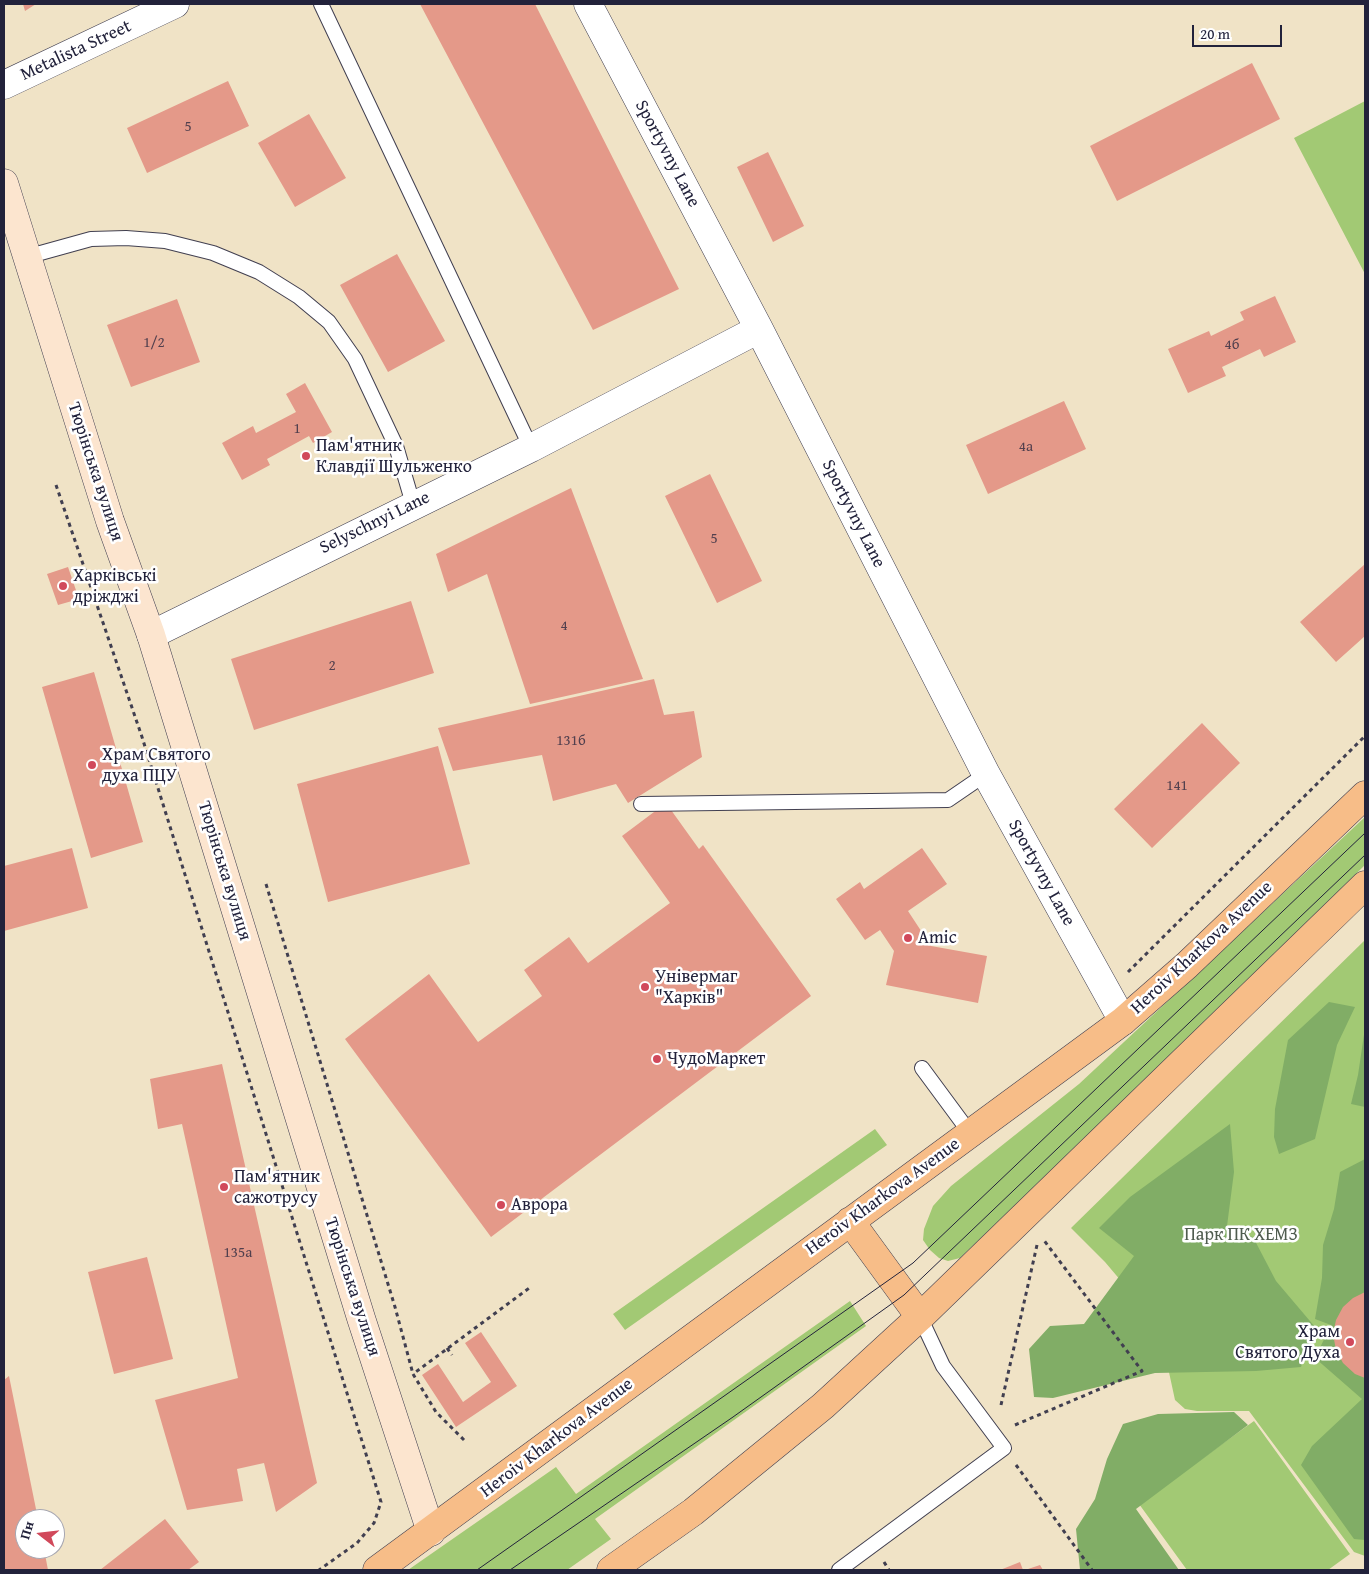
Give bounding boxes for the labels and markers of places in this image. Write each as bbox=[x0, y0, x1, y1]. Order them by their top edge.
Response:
place label: Пам'ятник Клавдії Шульженко bbox=[316, 435, 472, 478]
marker: Пам'ятник Клавдії Шульженко bbox=[300, 450, 312, 462]
place label: Харківські дріжджі bbox=[73, 565, 157, 608]
marker: Харківські дріжджі bbox=[57, 580, 69, 592]
place label: Храм Святого духа ПЦУ bbox=[102, 744, 211, 786]
marker: Храм Святого духа ПЦУ bbox=[86, 759, 98, 771]
place label: Amic bbox=[918, 927, 957, 949]
marker: Amic bbox=[902, 932, 914, 944]
place label: Універмаг "Харків" bbox=[655, 966, 737, 1009]
marker: Універмаг "Харків" bbox=[639, 981, 651, 993]
place label: ЧудоМаркет bbox=[667, 1048, 765, 1070]
marker: ЧудоМаркет bbox=[651, 1053, 663, 1065]
place label: Пам'ятник сажотрусу bbox=[234, 1166, 320, 1208]
marker: Пам'ятник сажотрусу bbox=[218, 1181, 230, 1193]
place label: Аврора bbox=[511, 1194, 568, 1216]
marker: Аврора bbox=[495, 1199, 507, 1211]
place label: Храм Святого Духа bbox=[1235, 1321, 1340, 1364]
marker: Храм Святого Духа bbox=[1344, 1336, 1356, 1348]

